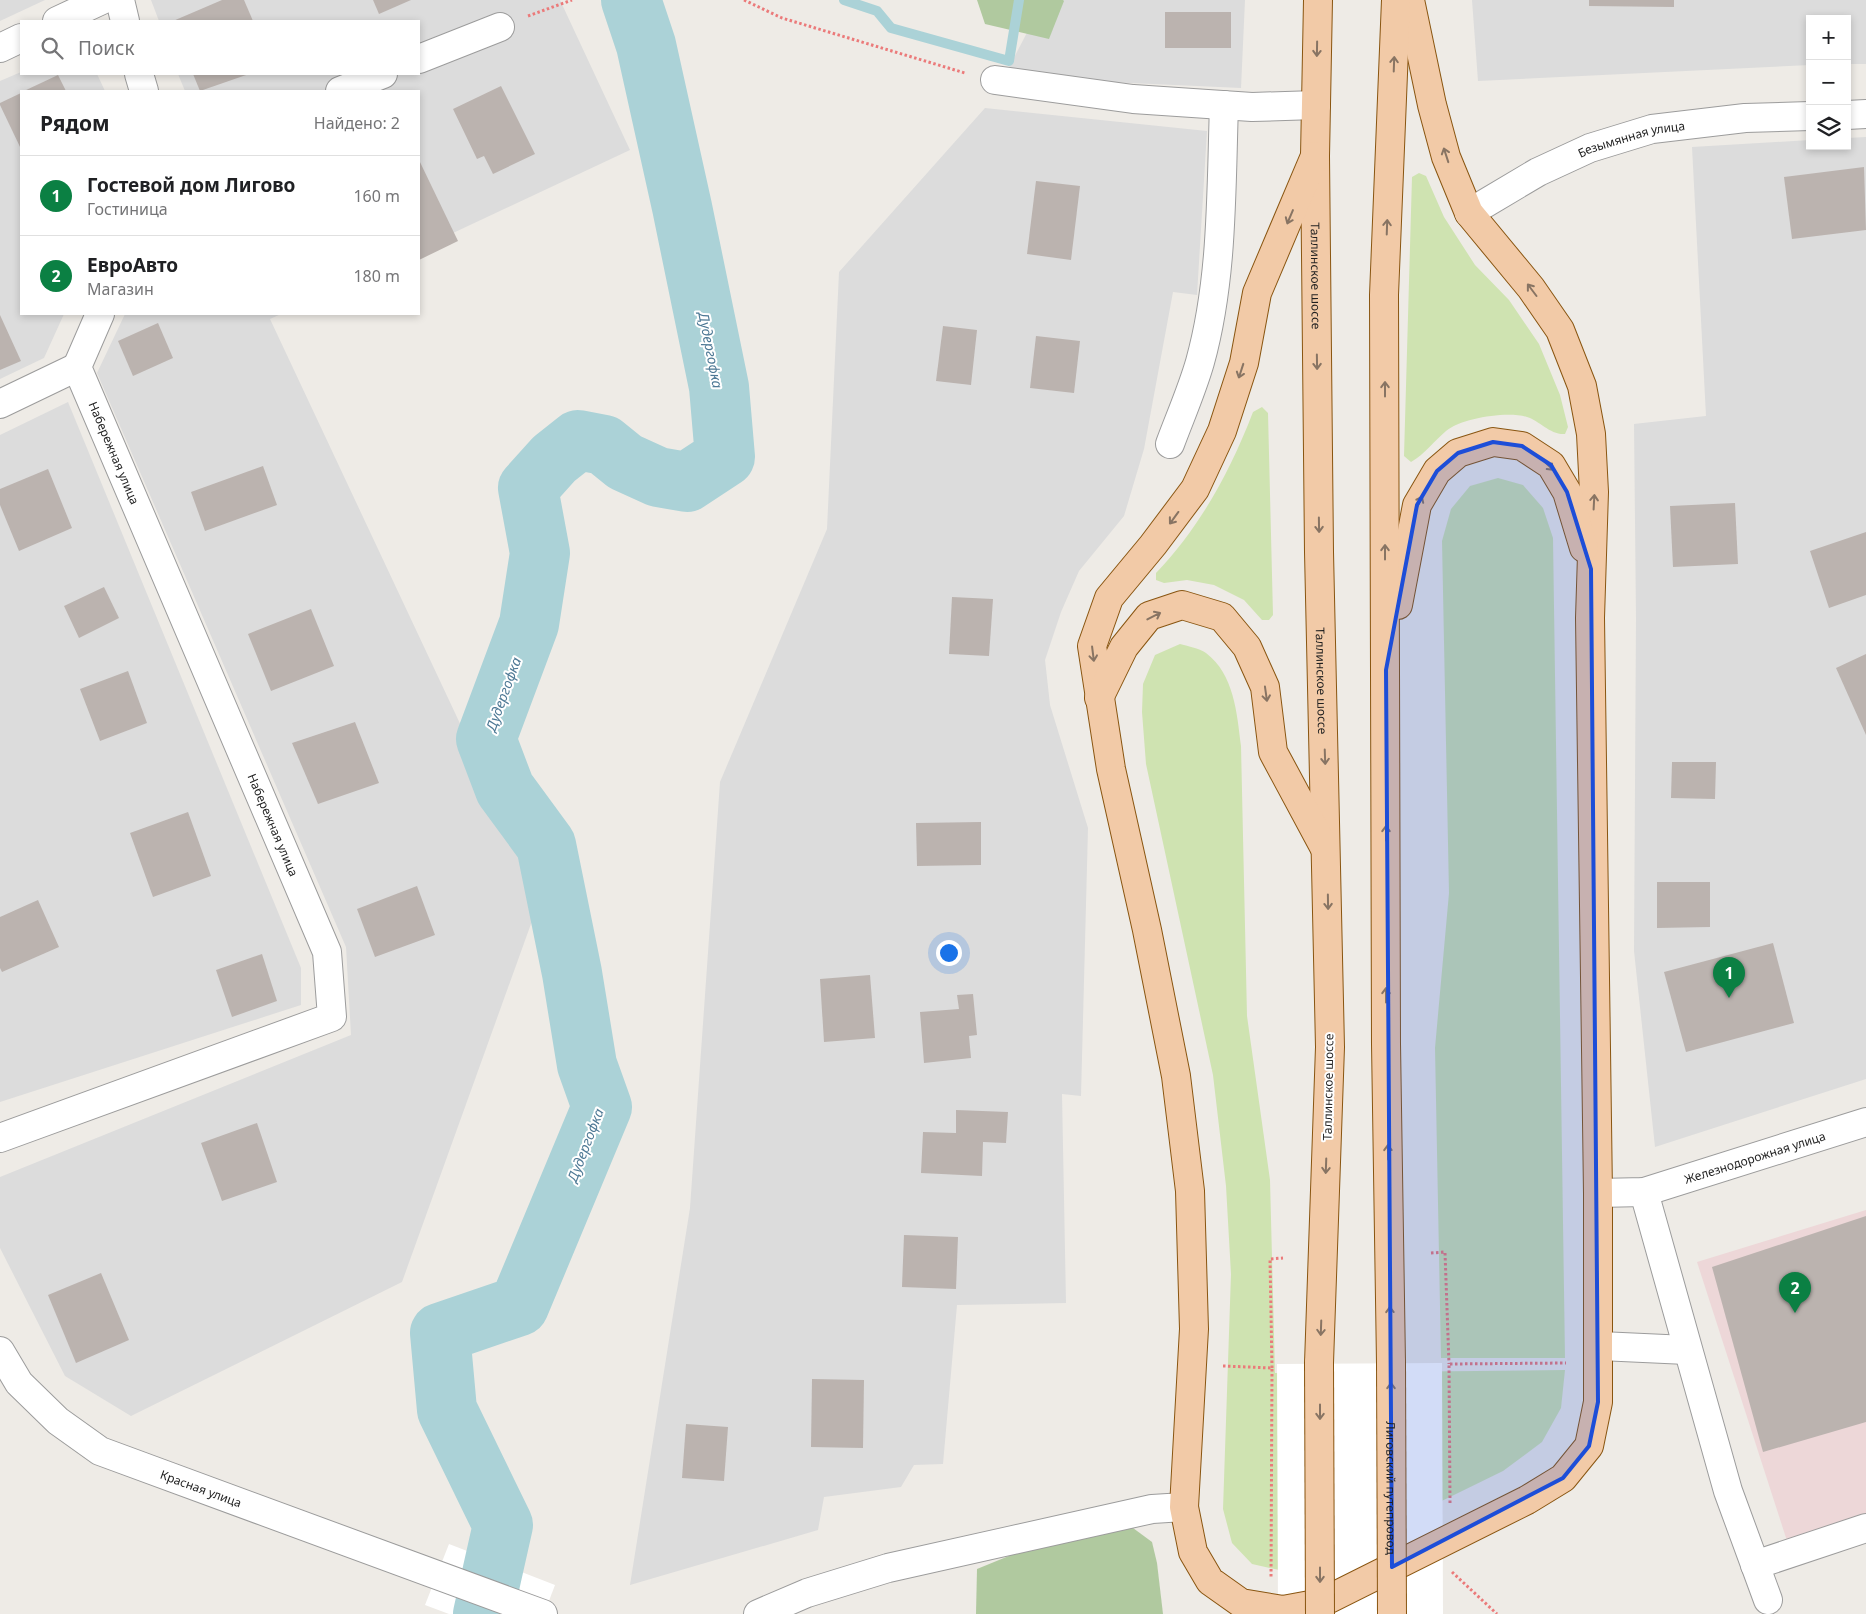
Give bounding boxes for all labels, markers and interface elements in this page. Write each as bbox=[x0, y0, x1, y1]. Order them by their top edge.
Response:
map controls bbox=[1806, 15, 1851, 150]
button: + bbox=[1806, 15, 1851, 60]
search box bbox=[20, 20, 420, 75]
icon: search bbox=[38, 34, 66, 62]
text: Поиск bbox=[78, 35, 134, 61]
one-way arrow bbox=[1312, 40, 1322, 56]
one-way arrow bbox=[1389, 57, 1398, 73]
button: − bbox=[1806, 60, 1851, 105]
button: layers bbox=[1806, 105, 1851, 150]
text: Рядом bbox=[40, 109, 110, 137]
text: Найдено: 2 bbox=[314, 112, 400, 134]
street label: Безымянная улица bbox=[1575, 117, 1686, 161]
one-way arrow bbox=[1440, 147, 1450, 163]
text: Гостевой дом Лигово bbox=[87, 172, 295, 198]
text: 1 bbox=[51, 185, 61, 207]
text: 160 m bbox=[353, 185, 400, 207]
text: Гостиница bbox=[87, 198, 168, 220]
one-way arrow bbox=[1284, 209, 1294, 224]
one-way arrow bbox=[1382, 219, 1392, 235]
street label: Таллинское шоссе bbox=[1307, 222, 1325, 330]
text: ЕвроАвто bbox=[87, 252, 178, 278]
text: 2 bbox=[51, 265, 61, 287]
text: 180 m bbox=[353, 265, 400, 287]
text: Магазин bbox=[87, 278, 154, 300]
one-way arrow bbox=[1527, 284, 1538, 297]
water label: Дудергофка bbox=[694, 308, 728, 390]
one-way arrow bbox=[1312, 354, 1322, 370]
one-way arrow bbox=[1236, 363, 1245, 378]
one-way arrow bbox=[1380, 381, 1390, 398]
street label: Набережная улица bbox=[85, 399, 143, 507]
one-way arrow bbox=[1542, 459, 1554, 471]
one-way arrow bbox=[1589, 495, 1598, 511]
one-way arrow bbox=[1415, 496, 1425, 511]
one-way arrow bbox=[1168, 510, 1179, 524]
one-way arrow bbox=[1314, 516, 1324, 532]
one-way arrow bbox=[1381, 544, 1390, 560]
one-way arrow bbox=[1146, 611, 1161, 620]
street label: Таллинское шоссе bbox=[1312, 627, 1332, 735]
one-way arrow bbox=[1088, 646, 1098, 662]
water label: Дудергофка bbox=[480, 654, 525, 735]
one-way arrow bbox=[1261, 686, 1271, 702]
one-way arrow bbox=[1320, 749, 1329, 765]
street label: Набережная улица bbox=[244, 771, 302, 879]
one-way arrow bbox=[1381, 825, 1391, 841]
one-way arrow bbox=[1323, 893, 1333, 909]
your location bbox=[936, 940, 962, 966]
pin: 1 bbox=[1713, 957, 1745, 998]
one-way arrow bbox=[1381, 987, 1391, 1004]
street label: Таллинское шоссе bbox=[1319, 1033, 1337, 1141]
water label: Дудергофка bbox=[562, 1105, 608, 1186]
street label: Железнодорожная улица bbox=[1682, 1127, 1827, 1187]
one-way arrow bbox=[1383, 1144, 1393, 1160]
one-way arrow bbox=[1321, 1157, 1331, 1173]
pin: 2 bbox=[1779, 1272, 1811, 1313]
one-way arrow bbox=[1385, 1306, 1395, 1322]
one-way arrow bbox=[1316, 1320, 1325, 1336]
one-way arrow bbox=[1386, 1383, 1396, 1399]
one-way arrow bbox=[1315, 1404, 1325, 1420]
street label: Лиговский путепровод bbox=[1383, 1421, 1400, 1556]
street label: Красная улица bbox=[158, 1465, 244, 1511]
one-way arrow bbox=[1315, 1566, 1325, 1582]

